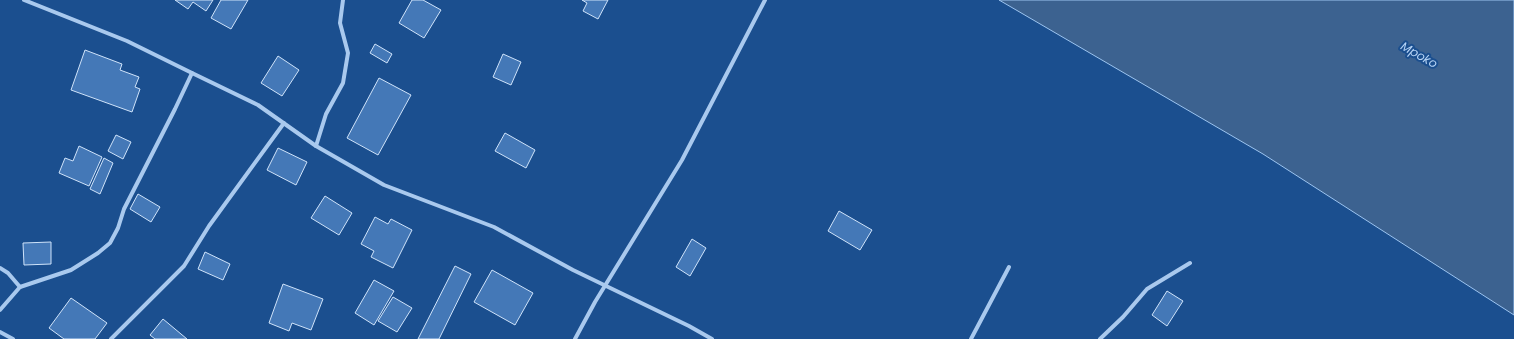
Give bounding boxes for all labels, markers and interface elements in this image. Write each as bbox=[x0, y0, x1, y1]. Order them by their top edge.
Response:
water label: Mpoko bbox=[1398, 37, 1441, 72]

